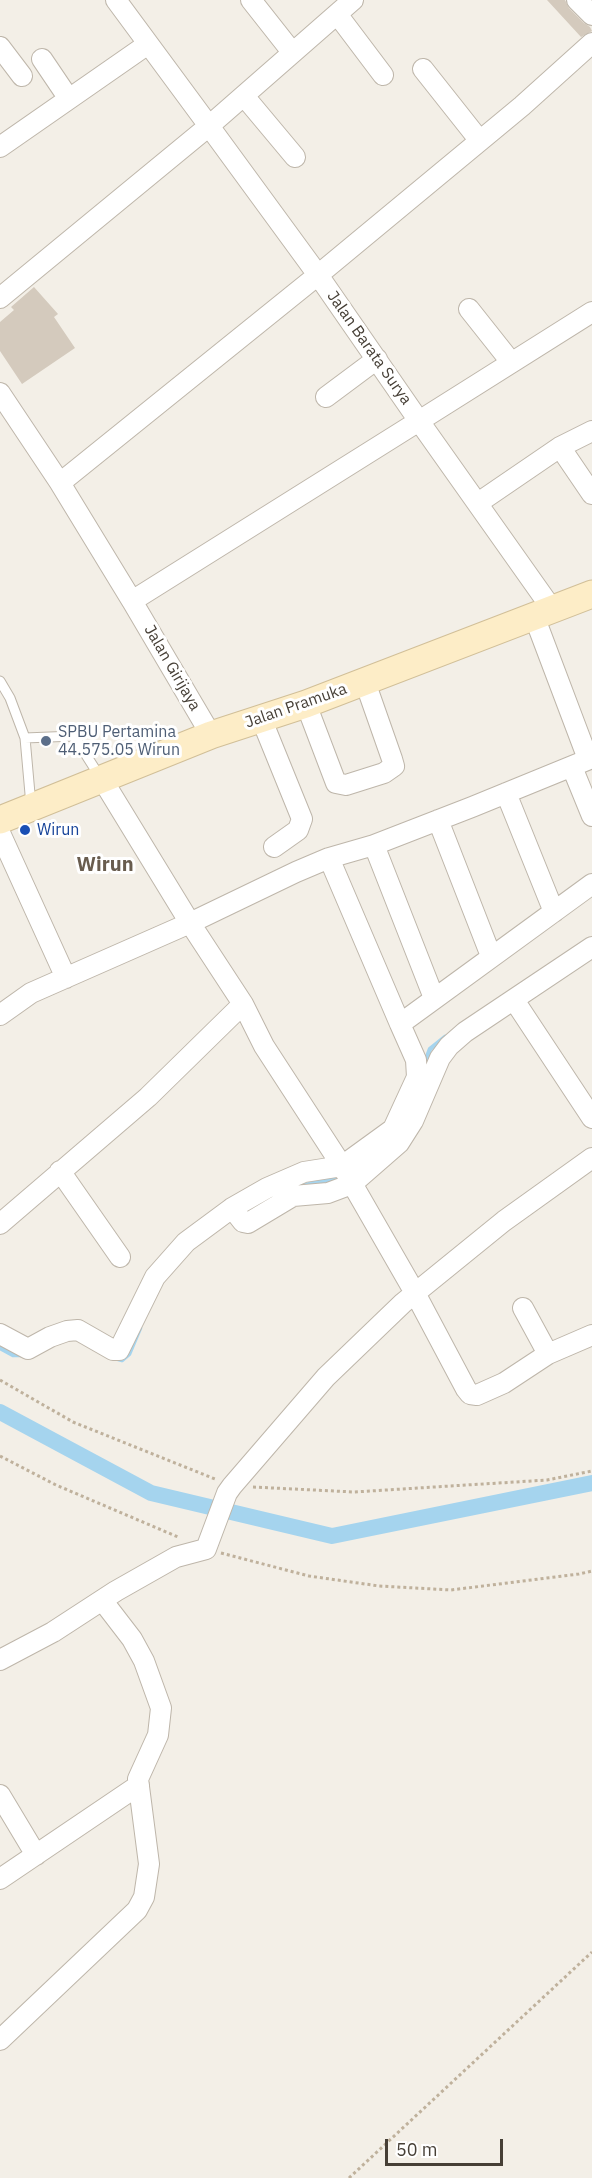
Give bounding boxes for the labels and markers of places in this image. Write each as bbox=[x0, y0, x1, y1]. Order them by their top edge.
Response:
place label: SPBU Pertamina 44.575.05 Wirun bbox=[58, 722, 180, 760]
marker: SPBU Pertamina 44.575.05 Wirun bbox=[39, 734, 53, 748]
place label: Wirun bbox=[37, 820, 79, 840]
marker: Wirun bbox=[18, 823, 32, 837]

